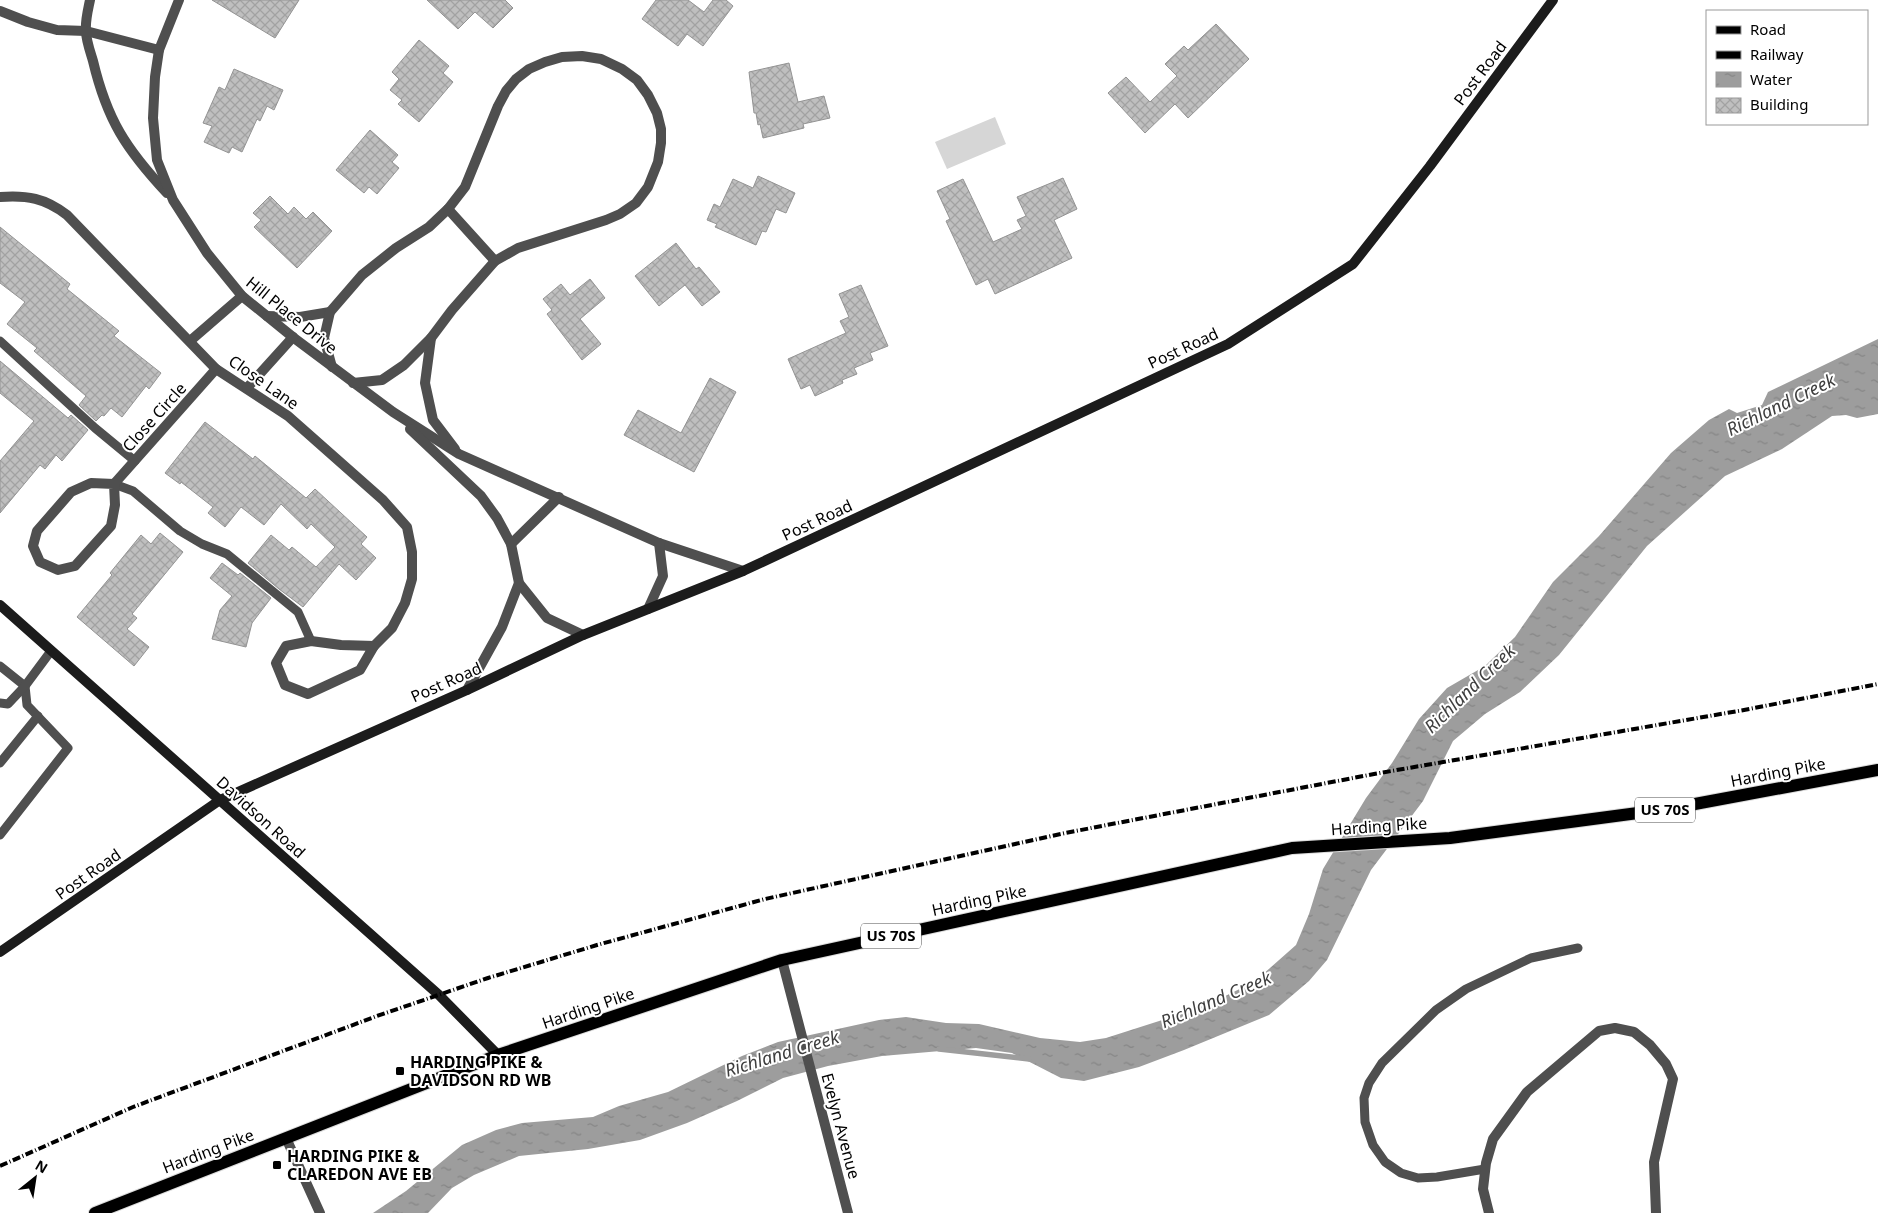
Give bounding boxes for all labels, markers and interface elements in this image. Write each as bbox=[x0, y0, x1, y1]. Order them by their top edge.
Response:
legend bbox=[1706, 10, 1868, 125]
text: Road bbox=[1750, 19, 1786, 39]
street label: Post Road bbox=[1449, 36, 1511, 110]
text: Railway bbox=[1750, 44, 1804, 64]
text: Water bbox=[1750, 69, 1792, 89]
text: Building bbox=[1750, 94, 1808, 114]
street label: Hill Place Drive bbox=[242, 271, 342, 359]
street label: Post Road bbox=[1144, 322, 1222, 374]
street label: Close Lane bbox=[224, 350, 304, 414]
water label: Richland Creek bbox=[1722, 367, 1840, 441]
street label: Close Circle bbox=[117, 378, 191, 456]
street label: Post Road bbox=[778, 494, 856, 546]
water label: Richland Creek bbox=[1418, 638, 1521, 738]
street label: Post Road bbox=[407, 657, 485, 707]
street label: Harding Pike bbox=[1729, 752, 1827, 792]
street label: Davidson Road bbox=[212, 771, 310, 863]
road number: US 70S bbox=[1635, 798, 1695, 822]
street label: Harding Pike bbox=[1330, 812, 1428, 840]
street label: Post Road bbox=[51, 843, 125, 905]
street label: Harding Pike bbox=[930, 879, 1028, 921]
road number: US 70S bbox=[861, 924, 921, 948]
water label: Richland Creek bbox=[1157, 965, 1276, 1033]
street label: Harding Pike bbox=[539, 982, 637, 1034]
water label: Richland Creek bbox=[722, 1024, 843, 1082]
place label: HARDING PIKE & DAVIDSON RD WB bbox=[410, 1051, 551, 1091]
marker: HARDING PIKE & DAVIDSON RD WB bbox=[394, 1065, 406, 1077]
street label: Evelyn Avenue bbox=[816, 1071, 866, 1181]
street label: Harding Pike bbox=[159, 1123, 257, 1179]
place label: HARDING PIKE & CLAREDON AVE EB bbox=[287, 1145, 432, 1185]
north arrow bbox=[10, 1153, 60, 1203]
text: N bbox=[32, 1155, 51, 1177]
marker: HARDING PIKE & CLAREDON AVE EB bbox=[271, 1159, 283, 1171]

